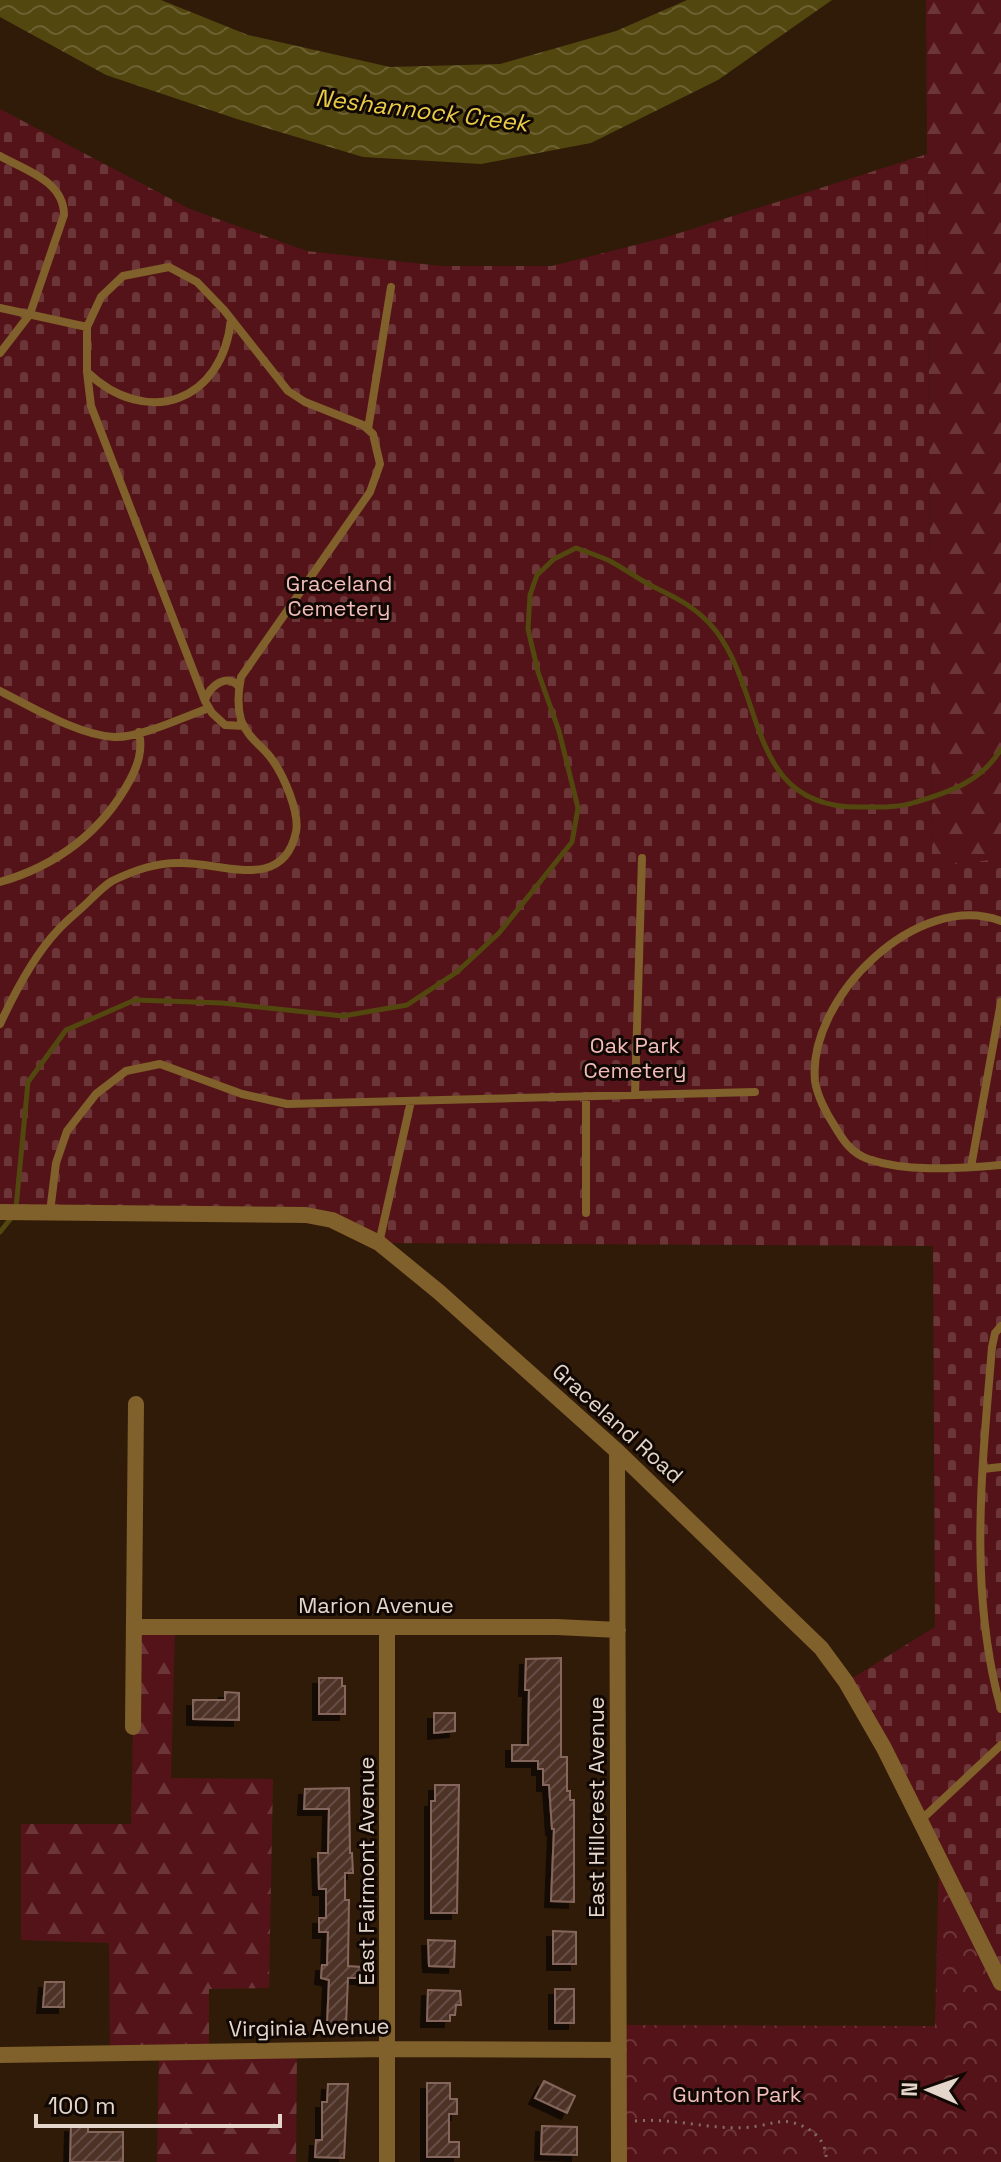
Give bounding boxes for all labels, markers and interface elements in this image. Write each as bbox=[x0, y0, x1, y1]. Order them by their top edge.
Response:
water label: Neshannock Creek bbox=[314, 82, 533, 139]
park label: Graceland Cemetery bbox=[286, 569, 392, 622]
park label: Oak Park Cemetery bbox=[583, 1031, 687, 1084]
street label: Graceland Road bbox=[547, 1357, 689, 1489]
street label: Marion Avenue bbox=[298, 1591, 454, 1619]
street label: East Hillcrest Avenue bbox=[582, 1696, 610, 1918]
street label: East Fairmont Avenue bbox=[352, 1757, 380, 1986]
street label: Virginia Avenue bbox=[228, 2012, 390, 2042]
north arrow bbox=[889, 2050, 969, 2130]
scale bar bbox=[36, 2078, 280, 2128]
park label: Gunton Park bbox=[672, 2080, 802, 2108]
text: N bbox=[895, 2081, 923, 2097]
text: 100 m bbox=[48, 2090, 116, 2121]

